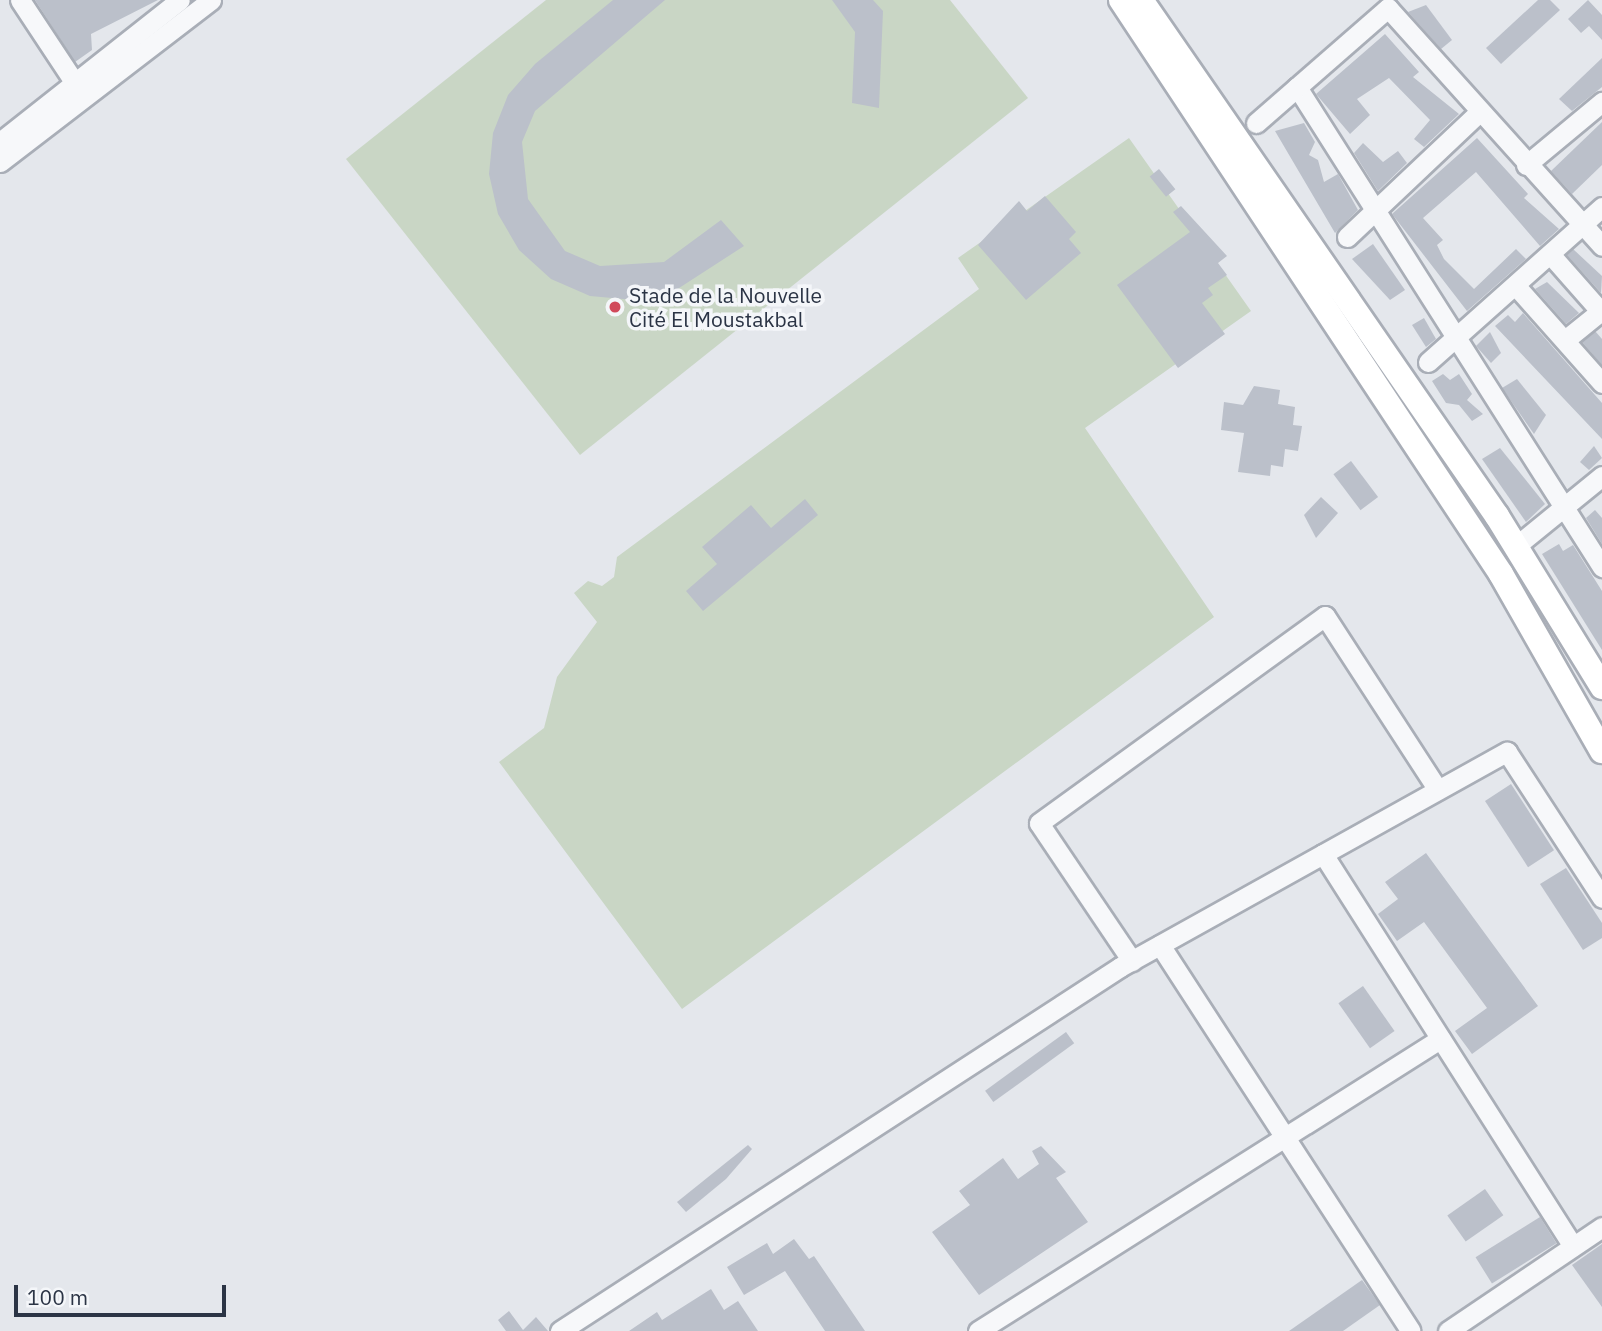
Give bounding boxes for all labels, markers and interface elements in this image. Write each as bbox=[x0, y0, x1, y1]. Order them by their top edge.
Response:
place label: Stade de la Nouvelle Cité El Moustakbal bbox=[629, 282, 822, 332]
marker: Stade de la Nouvelle Cité El Moustakbal bbox=[607, 299, 623, 315]
scale bar bbox=[18, 1272, 229, 1316]
text: 100 m bbox=[27, 1283, 88, 1311]

